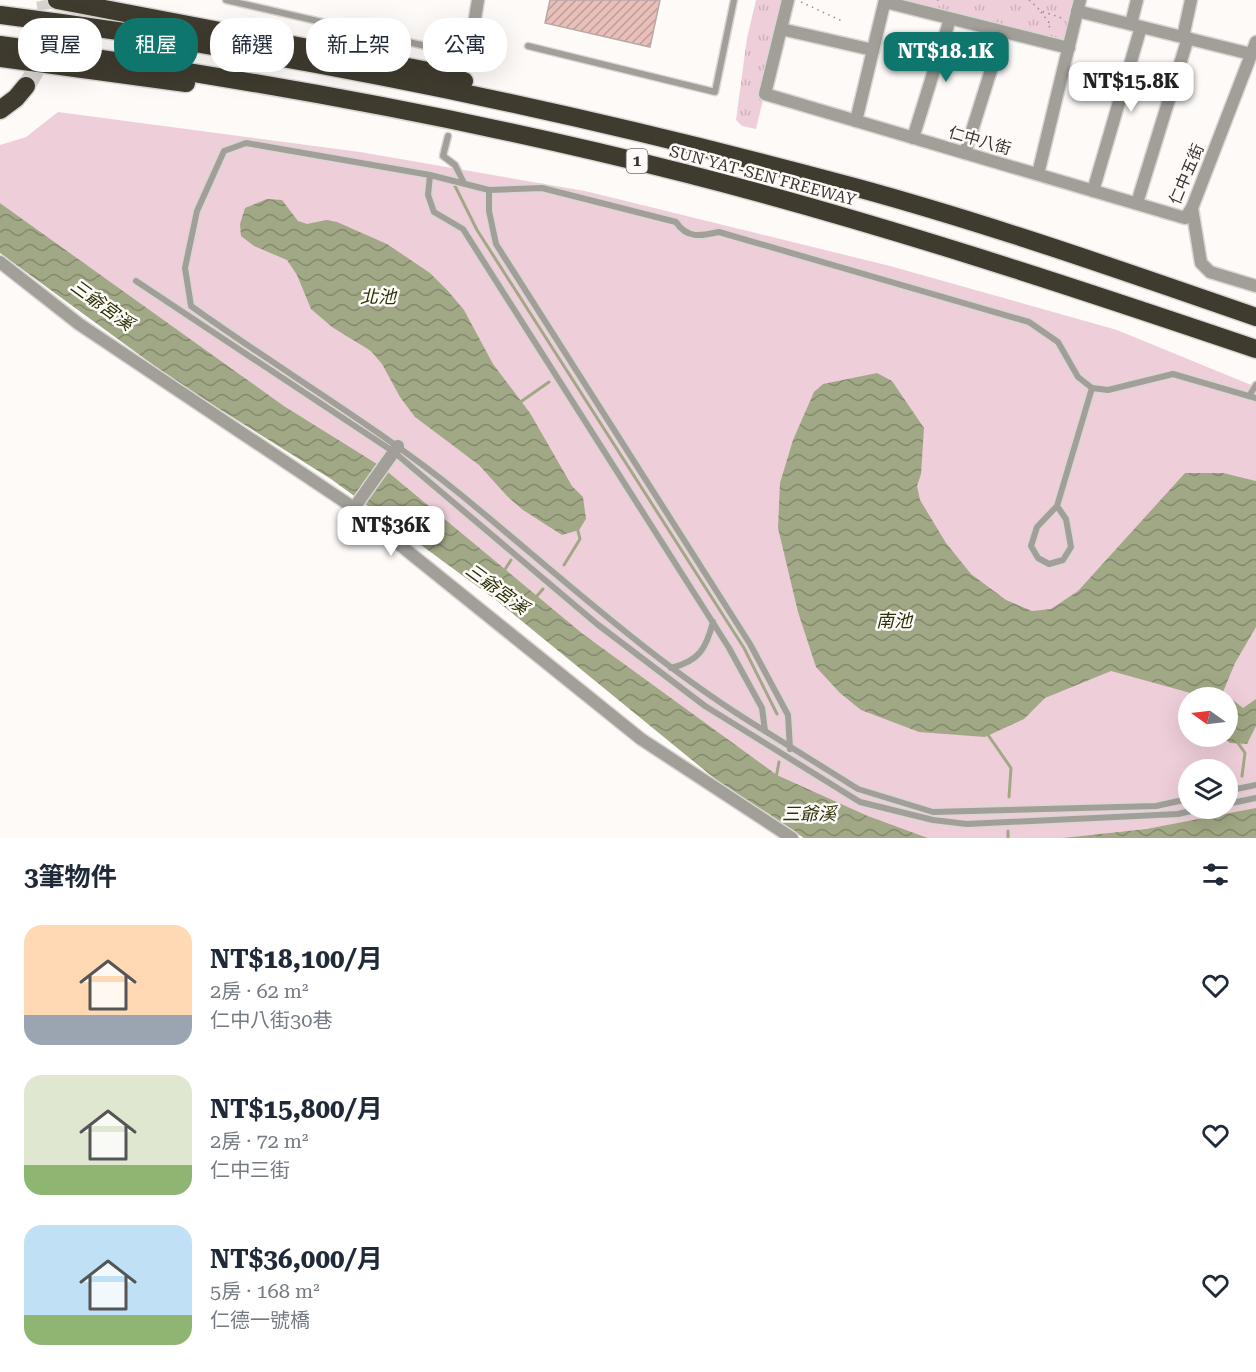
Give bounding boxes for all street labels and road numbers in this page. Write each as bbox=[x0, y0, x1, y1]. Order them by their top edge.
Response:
street label: 仁中八街 bbox=[946, 123, 1013, 158]
street label: SUN YAT-SEN FREEWAY bbox=[667, 141, 858, 210]
street label: 仁中五街 bbox=[1165, 141, 1208, 207]
road number: 1 bbox=[626, 149, 648, 173]

